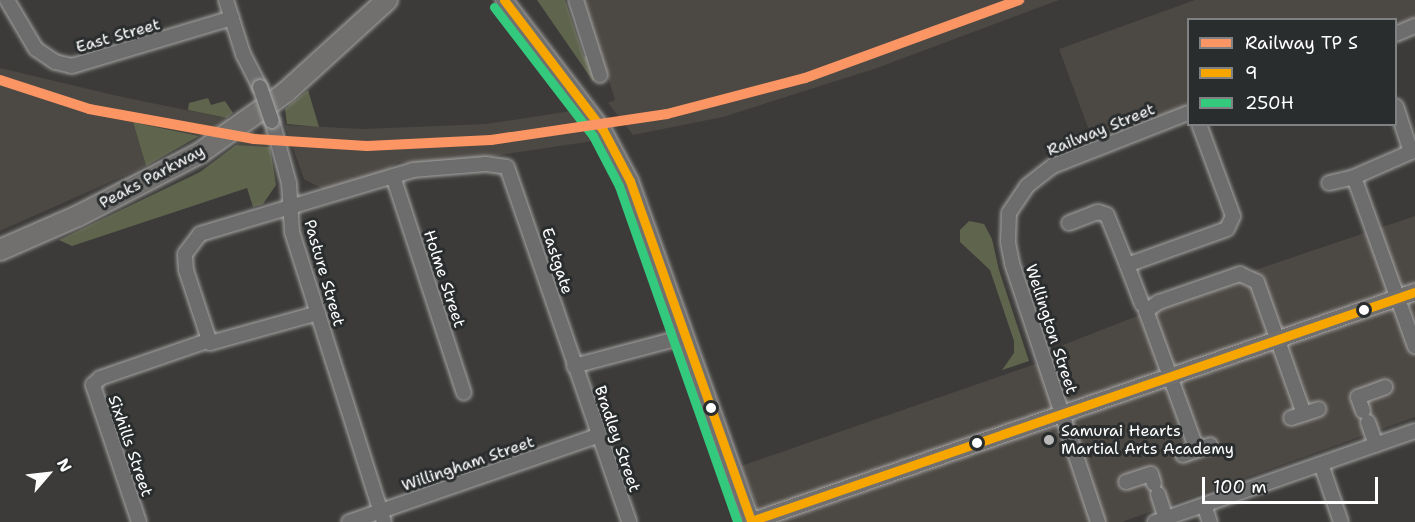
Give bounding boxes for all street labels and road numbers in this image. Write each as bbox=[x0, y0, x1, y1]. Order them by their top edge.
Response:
street label: East Street bbox=[74, 15, 162, 57]
street label: Railway Street bbox=[1044, 100, 1158, 160]
street label: Peaks Parkway bbox=[96, 141, 208, 213]
street label: Pasture Street bbox=[300, 217, 348, 329]
street label: Eastgate bbox=[537, 225, 577, 297]
street label: Holme Street bbox=[419, 228, 469, 330]
street label: Wellington Street bbox=[1021, 262, 1081, 396]
street label: Bradley Street bbox=[590, 383, 644, 495]
street label: Sixhills Street bbox=[104, 393, 156, 499]
street label: Willingham Street bbox=[399, 432, 537, 496]

